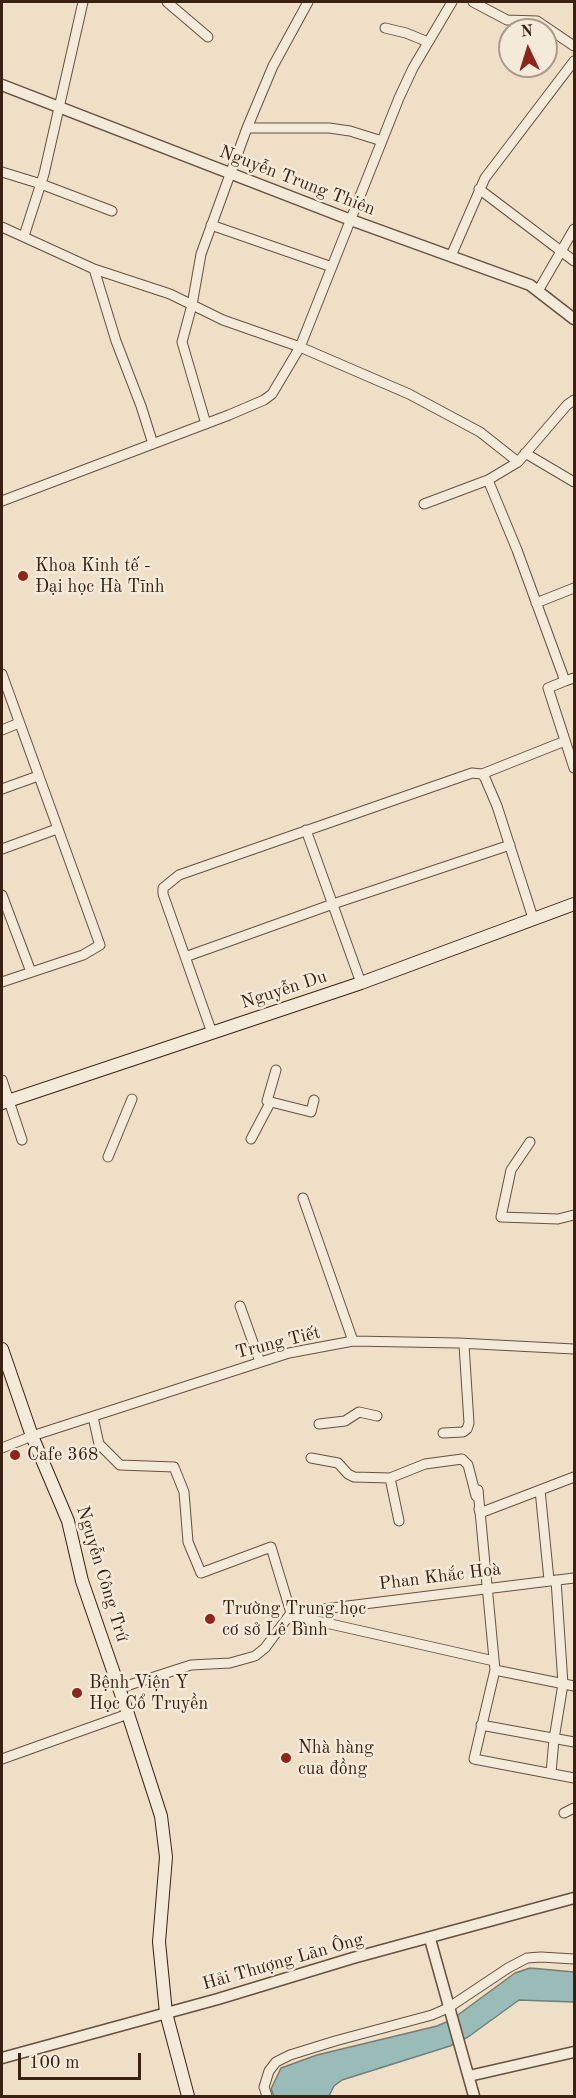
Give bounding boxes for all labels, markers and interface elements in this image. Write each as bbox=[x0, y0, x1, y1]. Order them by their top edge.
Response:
north arrow bbox=[498, 18, 558, 78]
text: N bbox=[520, 24, 534, 40]
street label: Nguyễn Trung Thiên bbox=[216, 141, 378, 221]
place label: Khoa Kinh tế - Đại học Hà Tĩnh bbox=[35, 555, 165, 598]
marker: Khoa Kinh tế - Đại học Hà Tĩnh bbox=[16, 569, 30, 583]
street label: Nguyễn Du bbox=[238, 966, 330, 1014]
street label: Trung Tiết bbox=[233, 1322, 323, 1364]
place label: Cafe 368 bbox=[27, 1444, 99, 1466]
marker: Cafe 368 bbox=[8, 1448, 22, 1462]
street label: Nguyễn Công Trứ bbox=[71, 1504, 133, 1644]
street label: Phan Khắc Hoà bbox=[378, 1559, 502, 1595]
place label: Trường Trung học cơ sở Lê Bình bbox=[222, 1598, 366, 1640]
marker: Trường Trung học cơ sở Lê Bình bbox=[203, 1612, 217, 1626]
place label: Bệnh Viện Y Học Cổ Truyền bbox=[89, 1672, 208, 1714]
marker: Bệnh Viện Y Học Cổ Truyền bbox=[70, 1686, 84, 1700]
place label: Nhà hàng cua đồng bbox=[298, 1737, 374, 1780]
marker: Nhà hàng cua đồng bbox=[279, 1751, 293, 1765]
street label: Hải Thượng Lãn Ông bbox=[200, 1929, 366, 1995]
scale bar bbox=[21, 2041, 144, 2079]
text: 100 m bbox=[29, 2054, 80, 2072]

